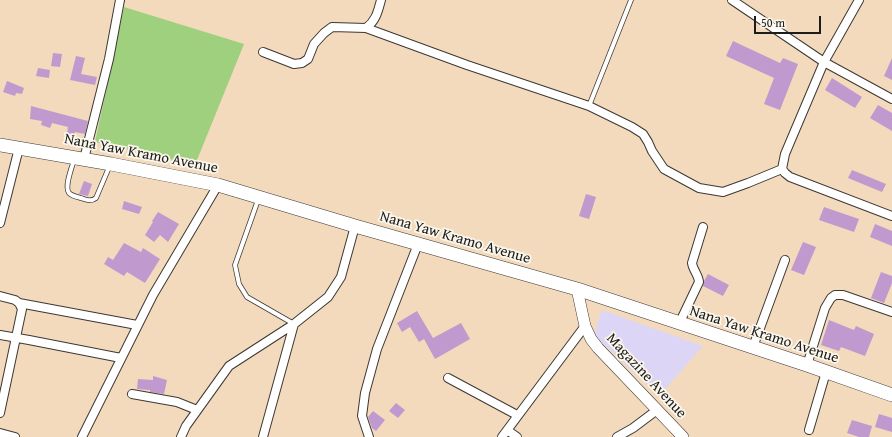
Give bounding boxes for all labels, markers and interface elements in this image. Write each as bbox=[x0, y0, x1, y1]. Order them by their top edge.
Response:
scale bar bbox=[756, 8, 823, 34]
text: 50 m bbox=[761, 14, 785, 31]
street label: Nana Yaw Kramo Avenue bbox=[63, 130, 219, 178]
street label: Nana Yaw Kramo Avenue bbox=[378, 208, 532, 268]
street label: Nana Yaw Kramo Avenue bbox=[687, 302, 841, 368]
street label: Magazine Avenue bbox=[602, 330, 690, 422]

